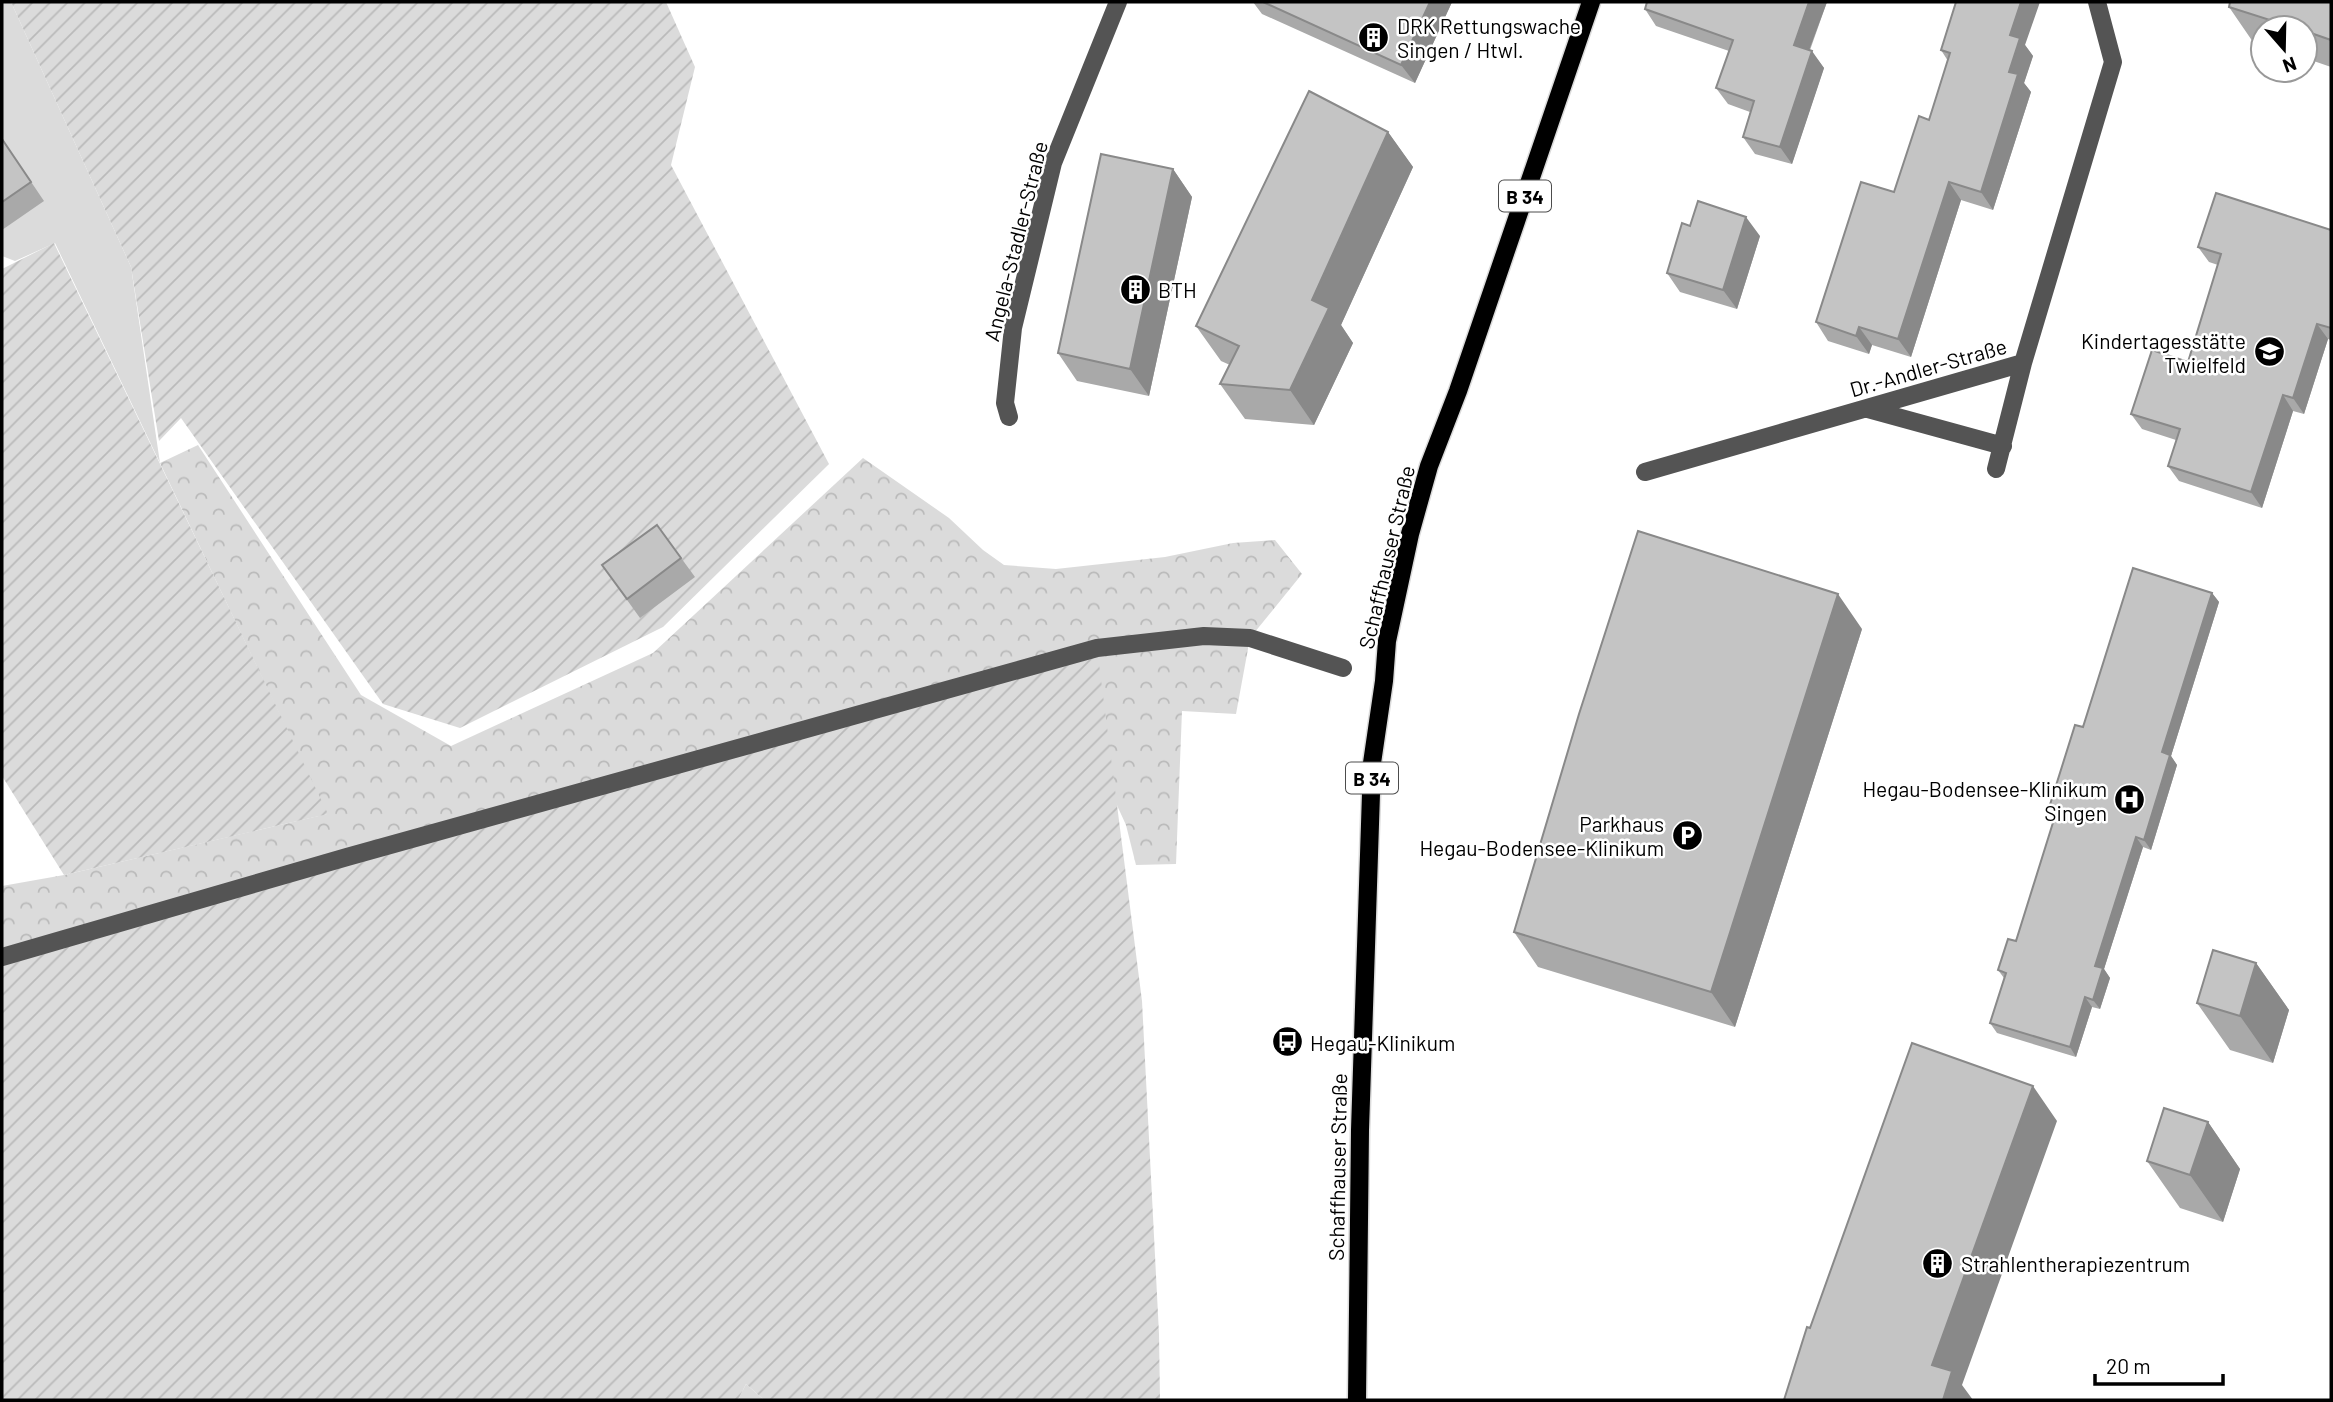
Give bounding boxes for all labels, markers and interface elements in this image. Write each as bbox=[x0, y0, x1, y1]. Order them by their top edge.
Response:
place label: DRK Rettungswache Singen / Htwl. bbox=[1397, 13, 1581, 62]
north arrow bbox=[2249, 14, 2319, 84]
building icon: DRK Rettungswache Singen / Htwl. bbox=[1357, 20, 1391, 54]
text: N bbox=[2280, 52, 2300, 78]
street label: Angela-Stadler-Straße bbox=[978, 138, 1052, 344]
road number: B 34 bbox=[1499, 180, 1551, 212]
building icon: BTH bbox=[1118, 272, 1152, 306]
place label: BTH bbox=[1158, 277, 1197, 302]
place label: Kindertagesstätte Twielfeld bbox=[2081, 328, 2246, 377]
street label: Dr.-Andler-Straße bbox=[1847, 333, 2009, 401]
school or university icon: Kindertagesstätte Twielfeld bbox=[2252, 335, 2286, 369]
street label: Schaffhauser Straße bbox=[1353, 463, 1419, 651]
road number: B 34 bbox=[1346, 762, 1398, 793]
place label: Hegau-Bodensee-Klinikum Singen bbox=[1862, 776, 2107, 825]
hospital icon: Hegau-Bodensee-Klinikum Singen bbox=[2113, 783, 2147, 817]
place label: Parkhaus Hegau-Bodensee-Klinikum bbox=[1419, 811, 1664, 860]
parking icon: Parkhaus Hegau-Bodensee-Klinikum bbox=[1670, 818, 1704, 852]
bus stop icon: Hegau-Klinikum bbox=[1270, 1025, 1304, 1059]
place label: Hegau-Klinikum bbox=[1310, 1030, 1455, 1055]
street label: Schaffhauser Straße bbox=[1323, 1073, 1351, 1261]
building icon: Strahlentherapiezentrum bbox=[1921, 1246, 1955, 1280]
place label: Strahlentherapiezentrum bbox=[1961, 1251, 2190, 1276]
scale bar bbox=[2095, 1342, 2223, 1386]
text: 20 m bbox=[2106, 1353, 2151, 1378]

